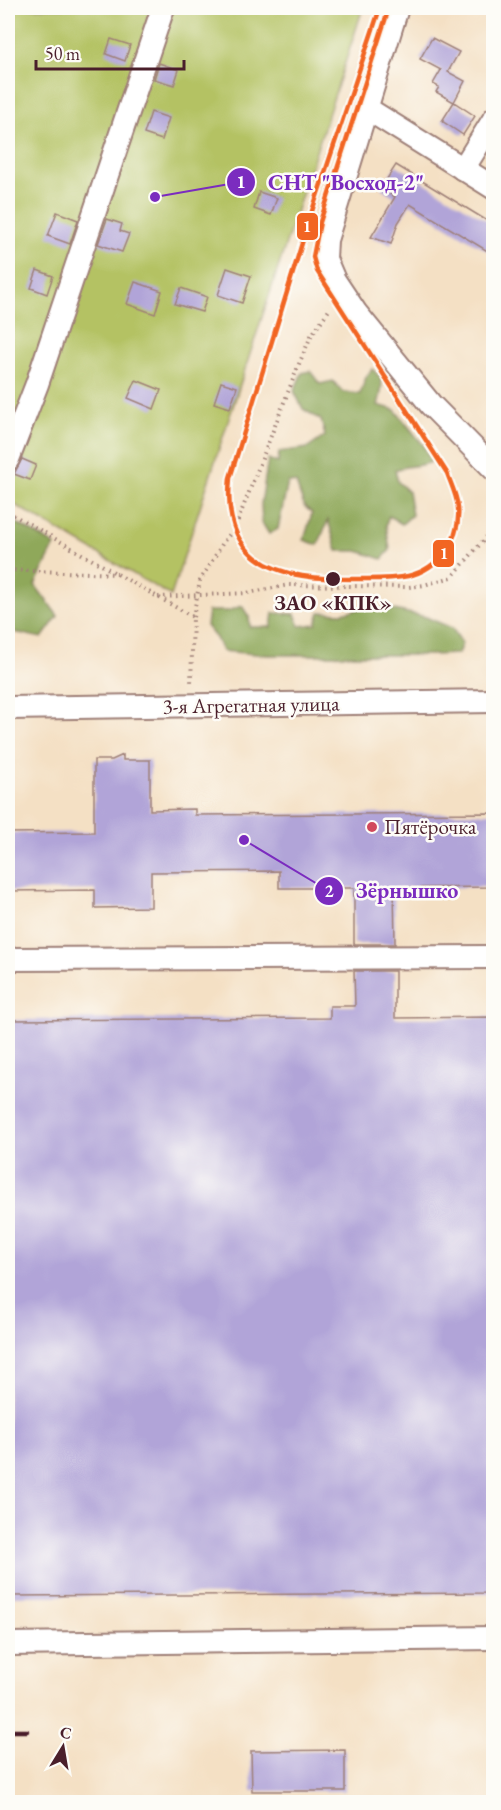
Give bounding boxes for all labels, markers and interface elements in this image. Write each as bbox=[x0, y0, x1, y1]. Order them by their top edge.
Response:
scale bar bbox=[36, 33, 184, 71]
text: 50 m bbox=[45, 42, 80, 65]
callout: СНТ "Восход-2" bbox=[226, 162, 436, 202]
text: СНТ "Восход-2" bbox=[268, 168, 424, 197]
text: 1 bbox=[236, 170, 246, 193]
line badge: 1 bbox=[296, 212, 319, 241]
text: 1 bbox=[303, 216, 311, 237]
line badge: 1 bbox=[432, 539, 455, 568]
text: 1 bbox=[440, 543, 448, 564]
marker: ЗАО «КПК» bbox=[324, 570, 342, 588]
place label: ЗАО «КПК» bbox=[274, 589, 392, 616]
street label: 3-я Агрегатная улица bbox=[162, 689, 340, 720]
place label: Пятёрочка bbox=[384, 813, 477, 840]
marker: Пятёрочка bbox=[365, 820, 379, 834]
callout: Зёрнышко bbox=[314, 871, 470, 911]
text: Зёрнышко bbox=[356, 876, 458, 905]
text: 2 bbox=[324, 879, 334, 902]
north arrow bbox=[33, 1717, 93, 1777]
text: С bbox=[58, 1721, 73, 1744]

